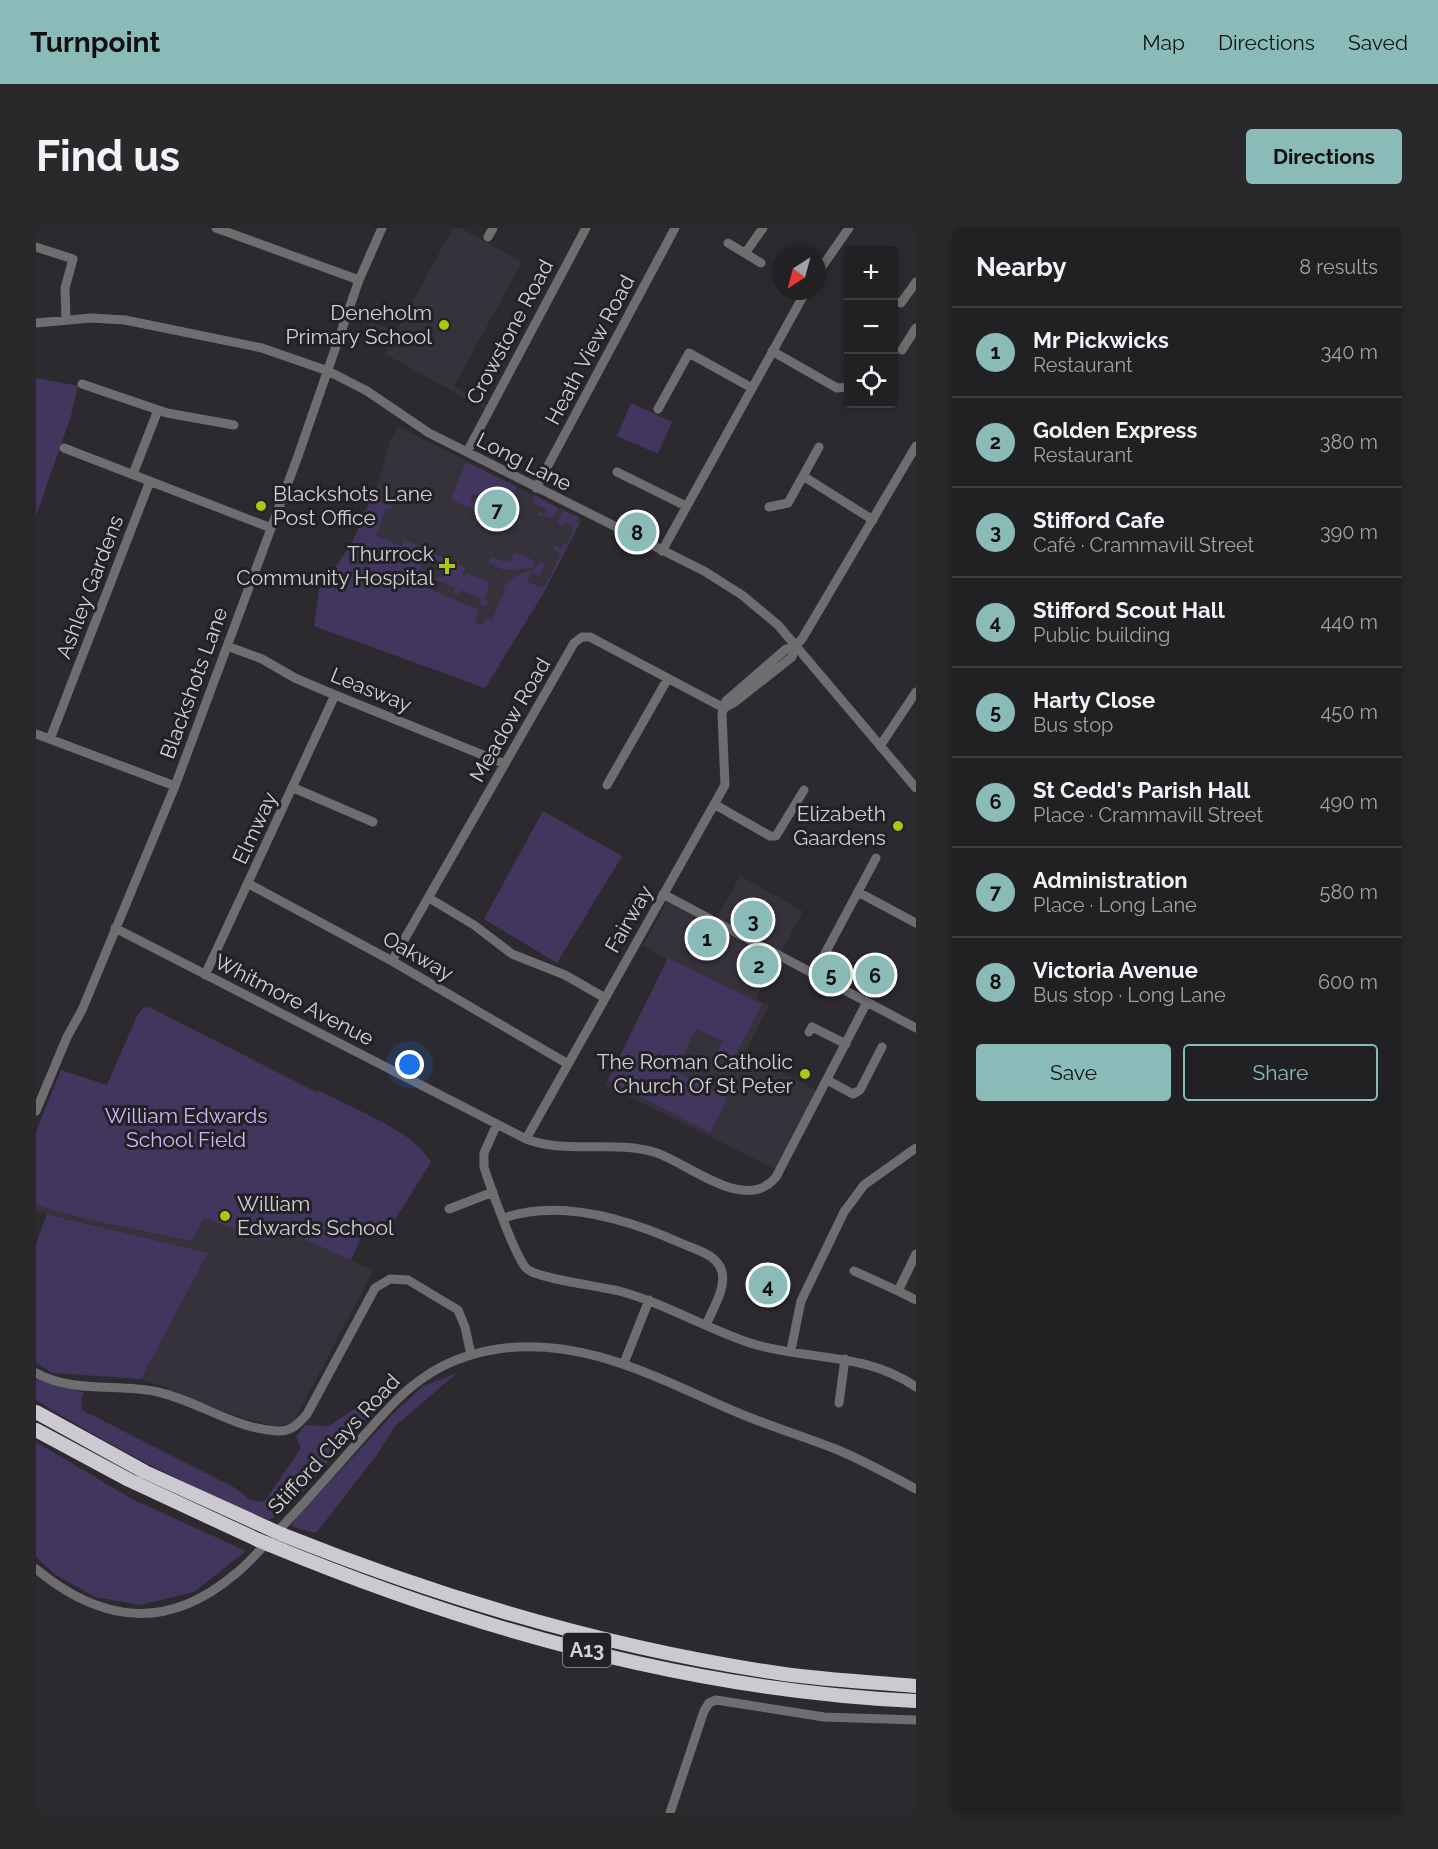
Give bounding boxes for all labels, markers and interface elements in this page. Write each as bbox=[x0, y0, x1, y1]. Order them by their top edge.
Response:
text: Turnpoint bbox=[30, 26, 160, 59]
text: Map bbox=[1142, 30, 1185, 55]
text: Directions bbox=[1218, 30, 1315, 55]
text: Saved bbox=[1348, 30, 1408, 55]
button: Directions bbox=[1246, 129, 1402, 184]
text: Find us bbox=[36, 132, 180, 181]
north arrow bbox=[772, 246, 826, 300]
map controls bbox=[844, 246, 898, 408]
button: + bbox=[844, 246, 898, 300]
text: Nearby bbox=[976, 252, 1066, 282]
street label: Crowstone Road bbox=[461, 255, 558, 408]
text: 8 results bbox=[1299, 255, 1378, 279]
street label: Heath View Road bbox=[540, 271, 640, 429]
place label: Deneholm Primary School bbox=[285, 300, 432, 349]
button: − bbox=[844, 300, 898, 354]
marker: Deneholm Primary School bbox=[437, 318, 451, 332]
text: Mr Pickwicks bbox=[1033, 327, 1169, 353]
text: 1 bbox=[991, 340, 1000, 364]
text: 340 m bbox=[1321, 340, 1378, 364]
text: Restaurant bbox=[1033, 353, 1133, 377]
button: locate bbox=[844, 354, 898, 408]
text: Golden Express bbox=[1033, 417, 1197, 443]
street label: Long Lane bbox=[473, 427, 576, 496]
text: 2 bbox=[990, 430, 1001, 454]
text: 380 m bbox=[1320, 430, 1378, 454]
text: Restaurant bbox=[1033, 443, 1133, 467]
place label: Blackshots Lane Post Office bbox=[273, 481, 432, 530]
pin: 7 bbox=[478, 486, 516, 532]
marker: Blackshots Lane Post Office bbox=[254, 499, 268, 513]
text: Stifford Cafe bbox=[1033, 507, 1164, 533]
pin: 8 bbox=[618, 510, 656, 554]
street label: Ashley Gardens bbox=[51, 512, 128, 662]
text: 3 bbox=[990, 520, 1001, 544]
text: 390 m bbox=[1320, 520, 1378, 544]
text: Café · Crammavill Street bbox=[1033, 533, 1254, 557]
place label: Thurrock Community Hospital bbox=[236, 541, 434, 590]
marker: Thurrock Community Hospital bbox=[438, 557, 456, 575]
text: Stifford Scout Hall bbox=[1033, 597, 1225, 623]
street label: Blackshots Lane bbox=[155, 604, 233, 762]
text: 4 bbox=[990, 610, 1001, 634]
text: 440 m bbox=[1320, 610, 1378, 634]
text: Public building bbox=[1033, 623, 1170, 647]
street label: Meadow Road bbox=[464, 653, 555, 786]
street label: Leasway bbox=[327, 662, 415, 717]
text: Harty Close bbox=[1033, 687, 1155, 713]
text: 5 bbox=[990, 700, 1001, 724]
text: 450 m bbox=[1320, 700, 1378, 724]
text: Bus stop bbox=[1033, 713, 1113, 737]
text: St Cedd's Parish Hall bbox=[1033, 777, 1250, 803]
street label: Elmway bbox=[227, 788, 282, 868]
text: 6 bbox=[989, 790, 1002, 814]
text: 490 m bbox=[1320, 790, 1378, 814]
place label: Elizabeth Gaardens bbox=[793, 801, 886, 850]
text: Place · Crammavill Street bbox=[1033, 803, 1263, 827]
marker: Elizabeth Gaardens bbox=[891, 819, 905, 833]
text: Administration bbox=[1033, 867, 1188, 893]
text: 7 bbox=[990, 880, 1001, 904]
text: 580 m bbox=[1320, 880, 1378, 904]
street label: Fairway bbox=[599, 881, 658, 957]
text: Place · Long Lane bbox=[1033, 893, 1197, 917]
pin: 3 bbox=[734, 898, 772, 942]
pin: 1 bbox=[688, 916, 726, 960]
street label: Oakway bbox=[378, 925, 458, 986]
pin: 2 bbox=[740, 942, 778, 988]
street label: Whitmore Avenue bbox=[210, 949, 378, 1051]
pin: 5 bbox=[812, 952, 850, 996]
pin: 6 bbox=[856, 952, 894, 998]
text: Victoria Avenue bbox=[1033, 957, 1198, 983]
text: 8 bbox=[989, 970, 1002, 994]
text: 600 m bbox=[1318, 970, 1378, 994]
text: Bus stop · Long Lane bbox=[1033, 983, 1226, 1007]
button: Save bbox=[976, 1044, 1171, 1101]
button: Share bbox=[1183, 1044, 1378, 1101]
place label: The Roman Catholic Church Of St Peter bbox=[597, 1049, 794, 1098]
your location bbox=[395, 1050, 424, 1079]
marker: The Roman Catholic Church Of St Peter bbox=[798, 1067, 812, 1081]
park label: William Edwards School Field bbox=[105, 1103, 267, 1152]
place label: William Edwards School bbox=[237, 1191, 394, 1240]
marker: William Edwards School bbox=[218, 1209, 232, 1223]
pin: 4 bbox=[748, 1262, 788, 1308]
street label: Stifford Clays Road bbox=[262, 1368, 405, 1519]
road number: A13 bbox=[563, 1633, 611, 1667]

